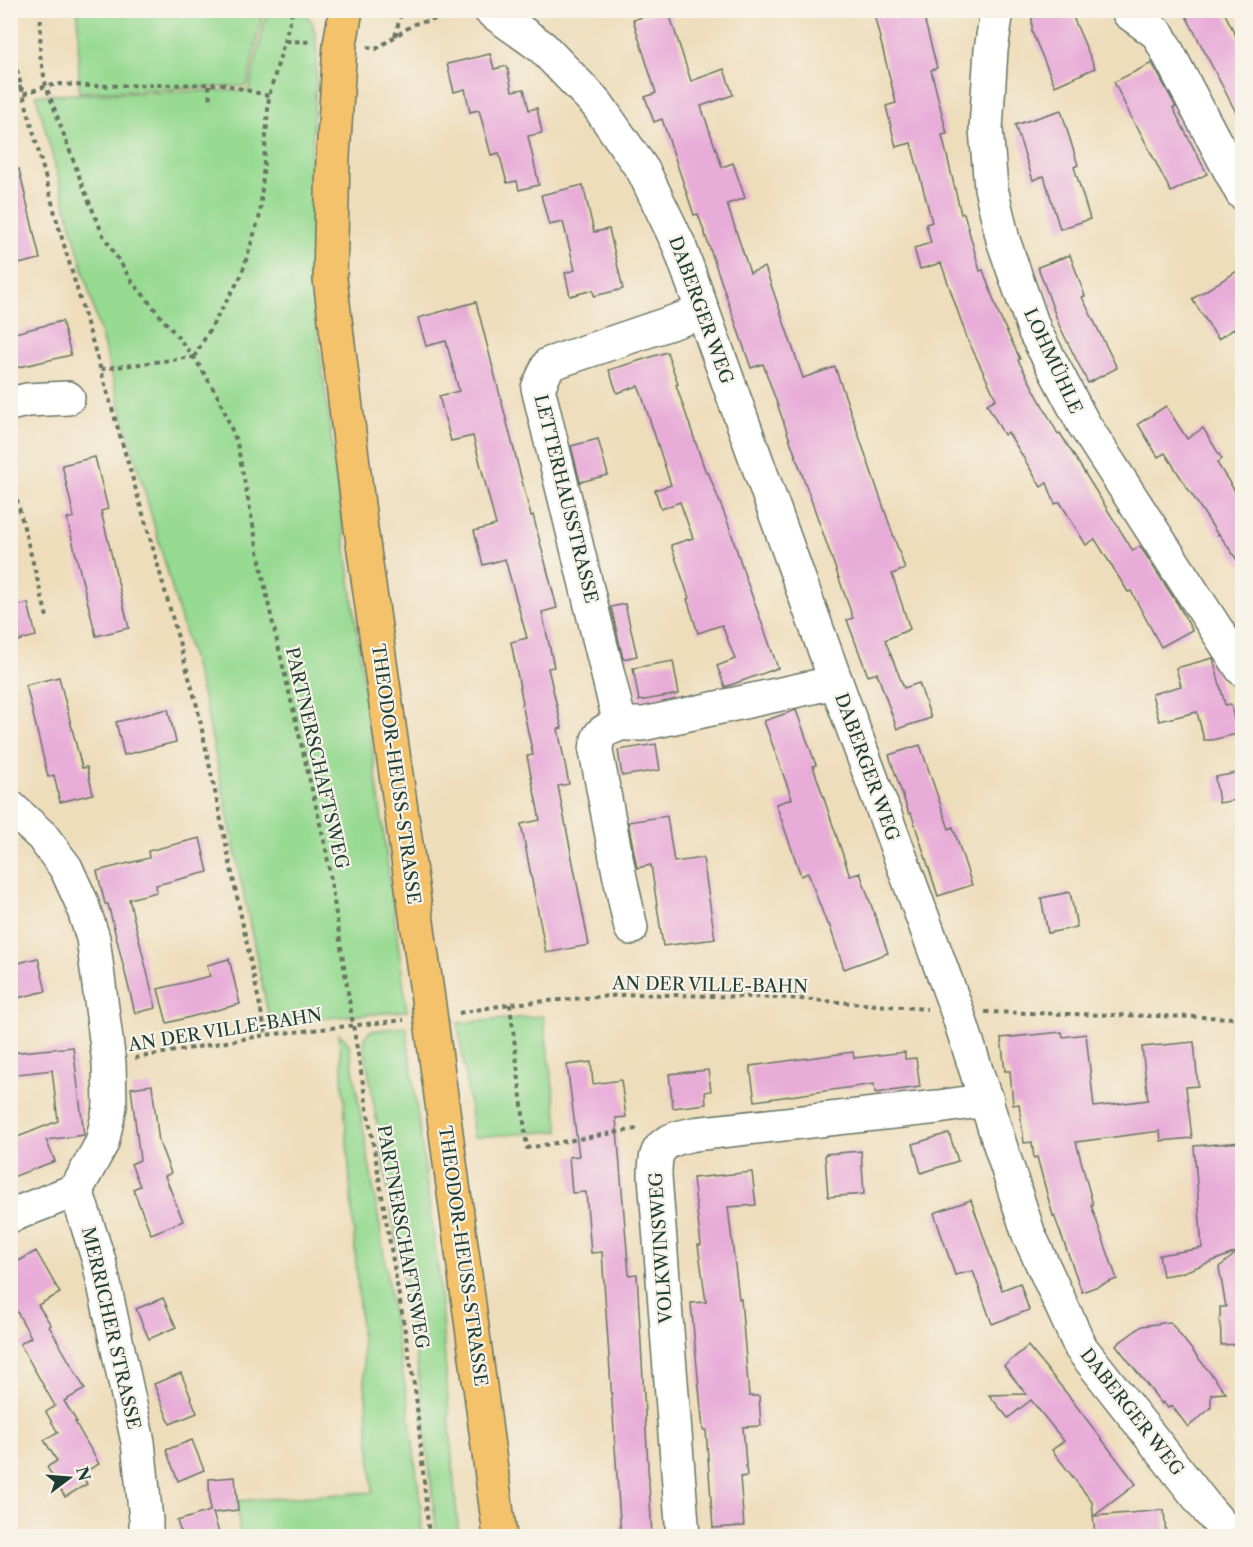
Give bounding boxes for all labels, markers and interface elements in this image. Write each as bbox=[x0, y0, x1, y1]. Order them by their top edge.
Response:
street label: DABERGER WEG bbox=[664, 233, 738, 387]
street label: LOHMÜHLE bbox=[1019, 304, 1088, 417]
street label: LETTERHAUSSTRASSE bbox=[529, 392, 603, 606]
street label: THEODOR-HEUSS-STRASSE bbox=[367, 642, 425, 906]
street label: PARTNERSCHAFTSWEG bbox=[281, 645, 353, 872]
street label: DABERGER WEG bbox=[830, 690, 904, 844]
street label: AN DER VILLE-BAHN bbox=[611, 972, 808, 998]
street label: AN DER VILLE-BAHN bbox=[126, 1004, 324, 1056]
street label: PARTNERSCHAFTSWEG bbox=[372, 1123, 434, 1351]
street label: THEODOR-HEUSS-STRASSE bbox=[434, 1124, 492, 1388]
street label: VOLKWINSWEG bbox=[645, 1171, 677, 1325]
street label: MERRICHER STRASSE bbox=[77, 1225, 145, 1431]
street label: DABERGER WEG bbox=[1076, 1344, 1189, 1480]
north arrow bbox=[39, 1448, 99, 1508]
text: N bbox=[72, 1464, 95, 1483]

